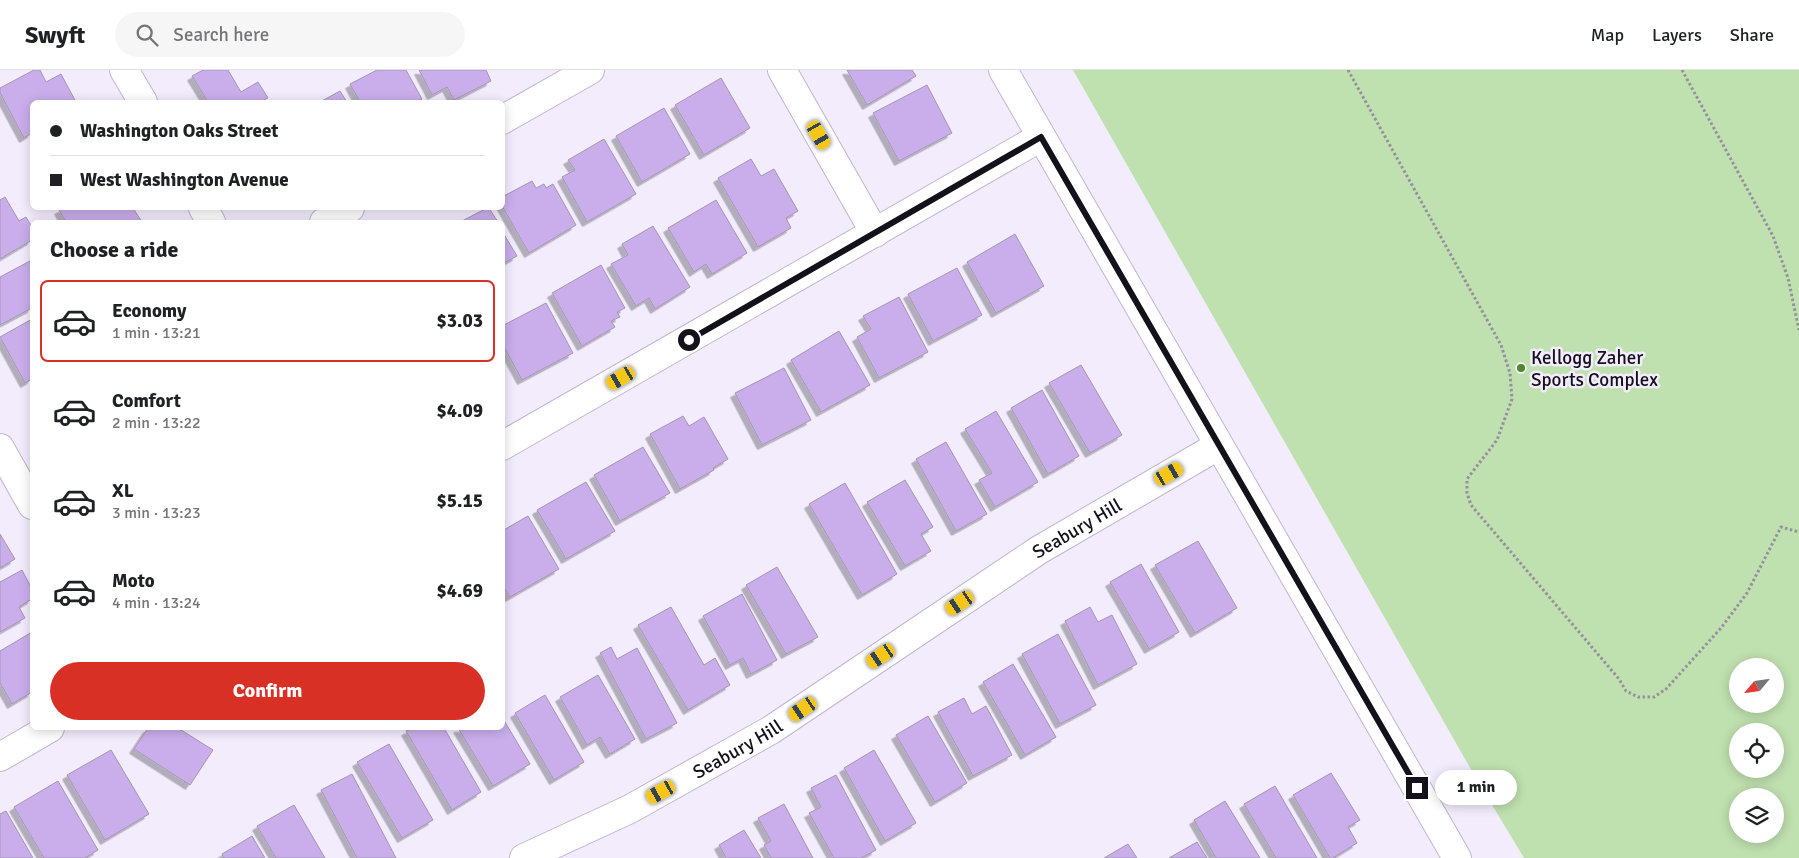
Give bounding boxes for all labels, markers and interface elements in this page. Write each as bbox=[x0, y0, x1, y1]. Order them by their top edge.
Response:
search box bbox=[115, 12, 465, 57]
text: Swyft bbox=[25, 20, 85, 50]
icon: search bbox=[133, 21, 161, 49]
text: Search here bbox=[173, 23, 269, 47]
text: Map bbox=[1591, 24, 1624, 46]
text: Layers bbox=[1652, 24, 1702, 46]
text: Share bbox=[1730, 24, 1774, 46]
car bbox=[805, 118, 832, 152]
text: Washington Oaks Street bbox=[80, 119, 278, 143]
text: West Washington Avenue bbox=[80, 168, 289, 192]
text: Choose a ride bbox=[50, 236, 178, 263]
icon: car bbox=[52, 299, 97, 344]
text: Economy bbox=[112, 299, 186, 323]
text: $3.03 bbox=[437, 309, 483, 333]
text: 1 min · 13:21 bbox=[112, 323, 201, 343]
route start bbox=[678, 329, 700, 351]
place label: Kellogg Zaher Sports Complex bbox=[1531, 346, 1658, 392]
marker: Kellogg Zaher Sports Complex bbox=[1515, 362, 1527, 374]
car bbox=[604, 364, 637, 392]
icon: car bbox=[52, 389, 97, 434]
text: Comfort bbox=[112, 389, 181, 413]
text: $4.09 bbox=[437, 399, 483, 423]
text: 2 min · 13:22 bbox=[112, 413, 201, 433]
car bbox=[1152, 460, 1185, 488]
icon: car bbox=[52, 479, 97, 524]
text: XL bbox=[112, 479, 134, 503]
text: $5.15 bbox=[437, 489, 483, 513]
street label: Seabury Hill bbox=[1028, 493, 1126, 564]
text: 3 min · 13:23 bbox=[112, 503, 201, 523]
icon: car bbox=[52, 569, 97, 614]
text: Moto bbox=[112, 569, 155, 593]
text: $4.69 bbox=[437, 579, 483, 603]
car bbox=[943, 588, 976, 618]
text: 4 min · 13:24 bbox=[112, 593, 201, 613]
car bbox=[864, 641, 897, 671]
north arrow bbox=[1729, 658, 1784, 712]
map controls bbox=[1729, 658, 1784, 843]
button: Confirm bbox=[50, 662, 485, 720]
car bbox=[786, 694, 819, 724]
street label: Seabury Hill bbox=[689, 714, 788, 784]
button: locate bbox=[1729, 723, 1784, 778]
callout: 1 min bbox=[1434, 770, 1517, 806]
route end bbox=[1406, 777, 1428, 799]
text: 1 min bbox=[1457, 777, 1495, 797]
car bbox=[644, 778, 677, 806]
button: layers bbox=[1729, 788, 1784, 843]

